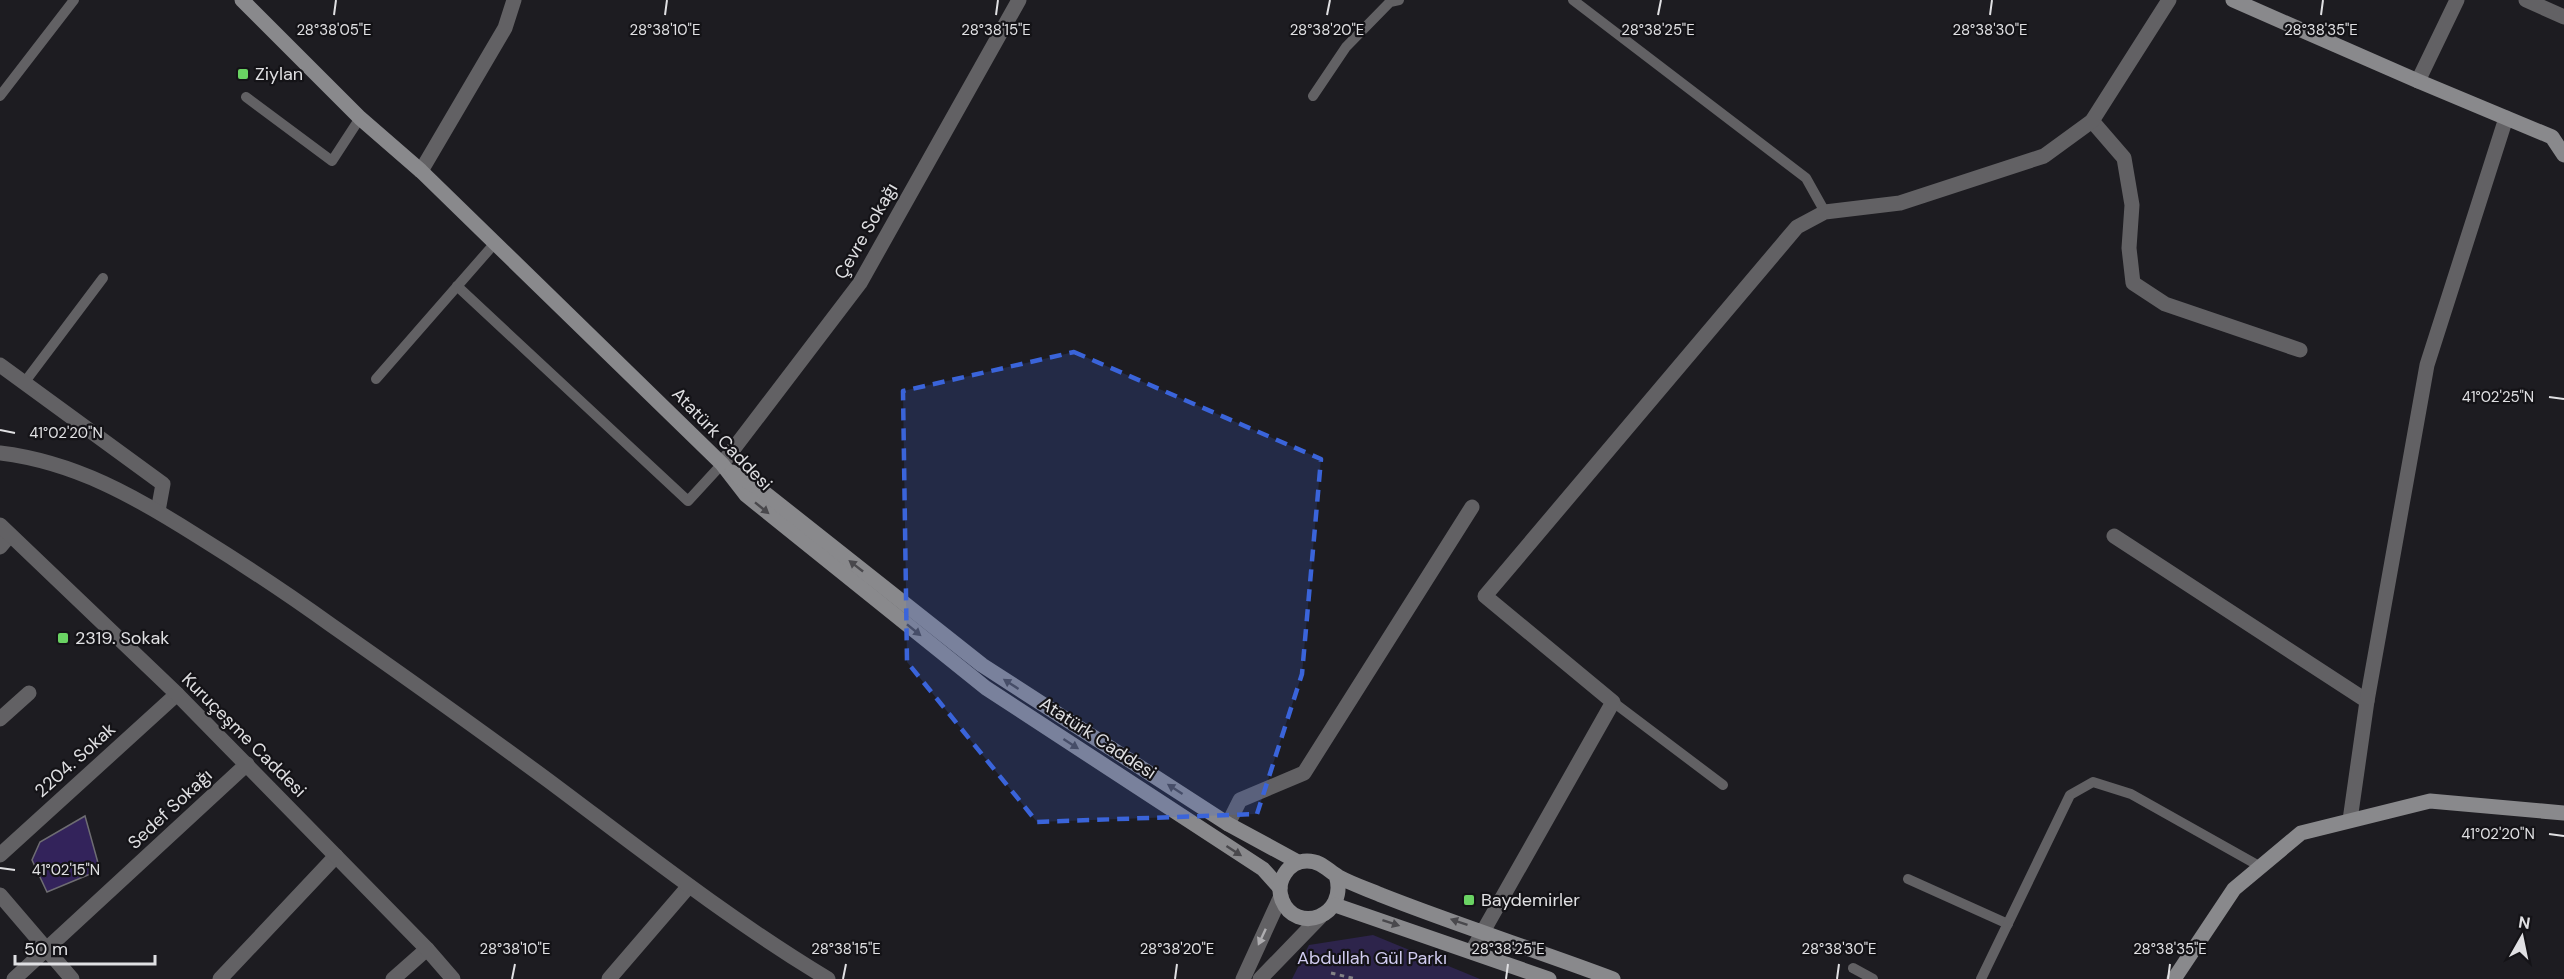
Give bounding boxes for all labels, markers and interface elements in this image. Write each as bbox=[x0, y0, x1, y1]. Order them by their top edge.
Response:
text: 28°38'05"E bbox=[296, 20, 372, 40]
text: 28°38'10"E bbox=[630, 20, 700, 40]
text: 28°38'15"E bbox=[961, 20, 1031, 40]
text: 28°38'20"E bbox=[1290, 20, 1364, 40]
text: 28°38'25"E bbox=[1621, 20, 1695, 40]
text: 28°38'30"E bbox=[1953, 20, 2028, 40]
text: 28°38'35"E bbox=[2284, 20, 2358, 40]
place label: Ziylan bbox=[255, 62, 303, 86]
marker: Ziylan bbox=[236, 67, 250, 81]
street label: Çevre Sokağı bbox=[829, 178, 903, 284]
street label: Atatürk Caddesi bbox=[667, 382, 777, 496]
text: 41°02'25"N bbox=[2462, 387, 2534, 407]
text: 41°02'20"N bbox=[29, 423, 103, 443]
one-way arrow bbox=[754, 501, 769, 513]
one-way arrow bbox=[848, 559, 864, 572]
one-way arrow bbox=[906, 623, 922, 636]
place label: 2319. Sokak bbox=[75, 626, 169, 650]
marker: 2319. Sokak bbox=[56, 631, 70, 645]
street label: Kuruçeşme Caddesi bbox=[176, 667, 312, 803]
one-way arrow bbox=[1003, 679, 1019, 690]
street label: Atatürk Caddesi bbox=[1035, 691, 1161, 785]
street label: 2204. Sokak bbox=[29, 717, 121, 803]
one-way arrow bbox=[1063, 738, 1079, 750]
street label: Sedef Sokağı bbox=[123, 764, 217, 854]
one-way arrow bbox=[1167, 784, 1183, 795]
text: 41°02'20"N bbox=[2461, 824, 2535, 844]
one-way arrow bbox=[1226, 845, 1242, 857]
text: 41°02'15"N bbox=[32, 860, 100, 880]
place label: Baydemirler bbox=[1481, 888, 1580, 912]
marker: Baydemirler bbox=[1462, 893, 1476, 907]
north arrow bbox=[2492, 907, 2552, 967]
text: N bbox=[2517, 911, 2532, 934]
one-way arrow bbox=[1450, 917, 1468, 927]
one-way arrow bbox=[1382, 919, 1400, 929]
scale bar bbox=[15, 928, 154, 966]
one-way arrow bbox=[1258, 929, 1267, 946]
text: 50 m bbox=[24, 937, 68, 961]
text: 28°38'10"E bbox=[480, 939, 550, 959]
text: 28°38'15"E bbox=[811, 939, 881, 959]
text: 28°38'20"E bbox=[1140, 939, 1214, 959]
text: 28°38'25"E bbox=[1471, 939, 1545, 959]
text: 28°38'30"E bbox=[1802, 939, 1877, 959]
text: 28°38'35"E bbox=[2133, 939, 2207, 959]
park label: Abdullah Gül Parkı bbox=[1297, 946, 1447, 970]

